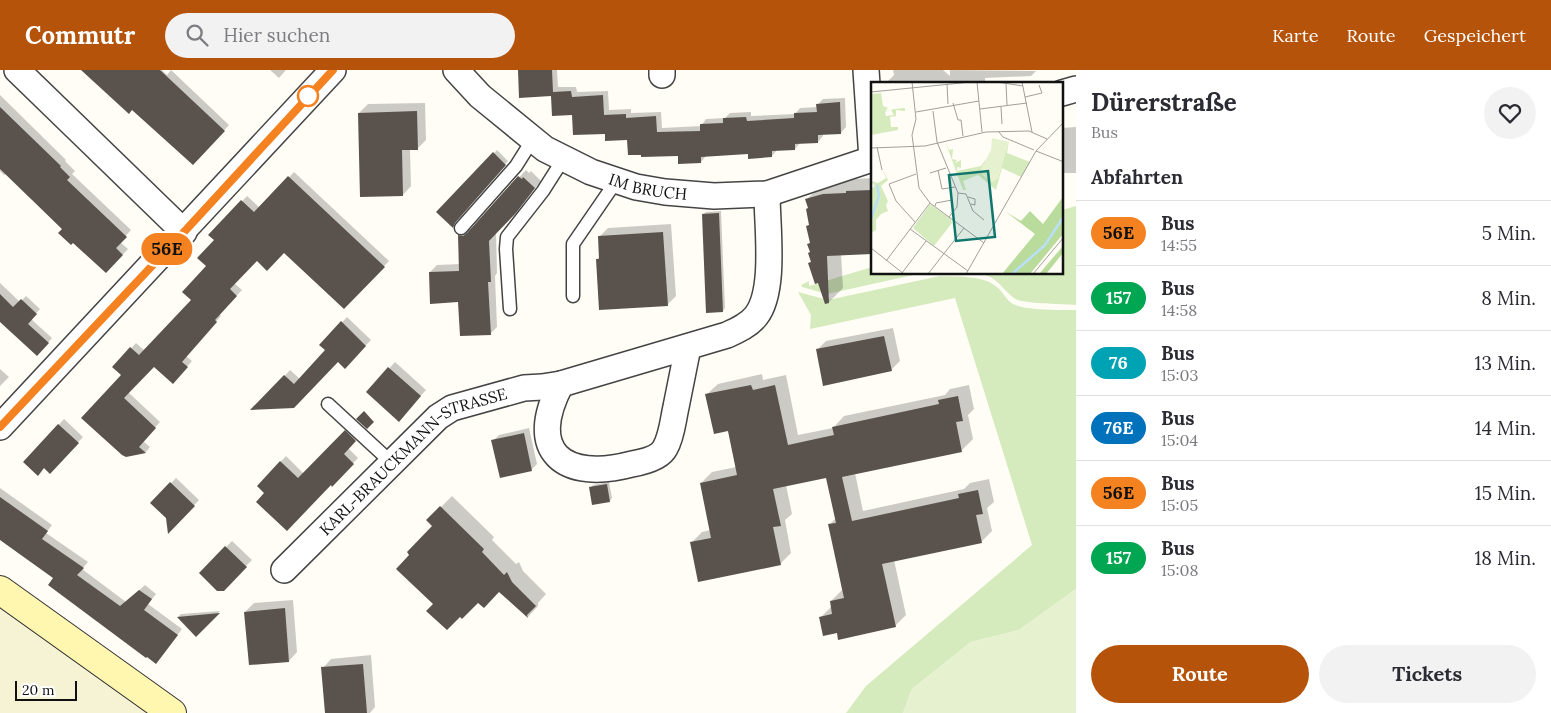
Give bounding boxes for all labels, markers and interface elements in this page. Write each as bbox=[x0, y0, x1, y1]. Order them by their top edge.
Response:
search box bbox=[165, 13, 515, 58]
text: Commutr bbox=[25, 20, 135, 51]
icon: search bbox=[183, 21, 211, 49]
text: Hier suchen bbox=[223, 23, 330, 47]
text: Karte bbox=[1272, 24, 1318, 47]
text: Route bbox=[1346, 24, 1396, 47]
text: Gespeichert bbox=[1424, 24, 1526, 47]
inset map bbox=[871, 82, 1064, 275]
unlabelled marker bbox=[297, 85, 319, 107]
text: Dürerstraße bbox=[1091, 87, 1237, 118]
button: heart bbox=[1484, 87, 1536, 139]
text: Bus bbox=[1091, 122, 1118, 142]
text: Abfahrten bbox=[1091, 165, 1183, 189]
street label: IM BRUCH bbox=[606, 169, 688, 204]
text: Bus bbox=[1161, 211, 1194, 235]
text: 56E bbox=[1103, 221, 1134, 244]
text: 5 Min. bbox=[1482, 221, 1536, 245]
line badge: 56E bbox=[138, 233, 196, 265]
text: 14:55 bbox=[1161, 235, 1197, 255]
text: 56E bbox=[151, 237, 183, 260]
text: Bus bbox=[1161, 276, 1194, 300]
text: 157 bbox=[1106, 286, 1131, 309]
text: 8 Min. bbox=[1481, 286, 1536, 310]
text: 14:58 bbox=[1161, 300, 1197, 320]
text: Bus bbox=[1161, 341, 1194, 365]
text: 76 bbox=[1109, 351, 1128, 374]
text: 13 Min. bbox=[1475, 351, 1536, 375]
text: 15:03 bbox=[1161, 365, 1198, 385]
street label: KARL-BRAUCKMANN-STRASSE bbox=[315, 383, 509, 539]
text: Bus bbox=[1161, 406, 1194, 430]
text: 76E bbox=[1103, 416, 1134, 439]
text: 14 Min. bbox=[1475, 416, 1536, 440]
text: 15:04 bbox=[1161, 430, 1198, 450]
text: Bus bbox=[1161, 471, 1194, 495]
text: 56E bbox=[1103, 481, 1134, 504]
text: 15 Min. bbox=[1475, 481, 1536, 505]
text: 15:05 bbox=[1161, 495, 1198, 515]
text: Bus bbox=[1161, 536, 1194, 560]
text: 157 bbox=[1106, 546, 1131, 569]
text: 18 Min. bbox=[1474, 546, 1536, 570]
text: 15:08 bbox=[1161, 560, 1198, 580]
button: Route bbox=[1091, 645, 1309, 703]
button: Tickets bbox=[1319, 645, 1536, 703]
scale bar bbox=[15, 678, 78, 701]
text: 20 m bbox=[22, 681, 54, 699]

